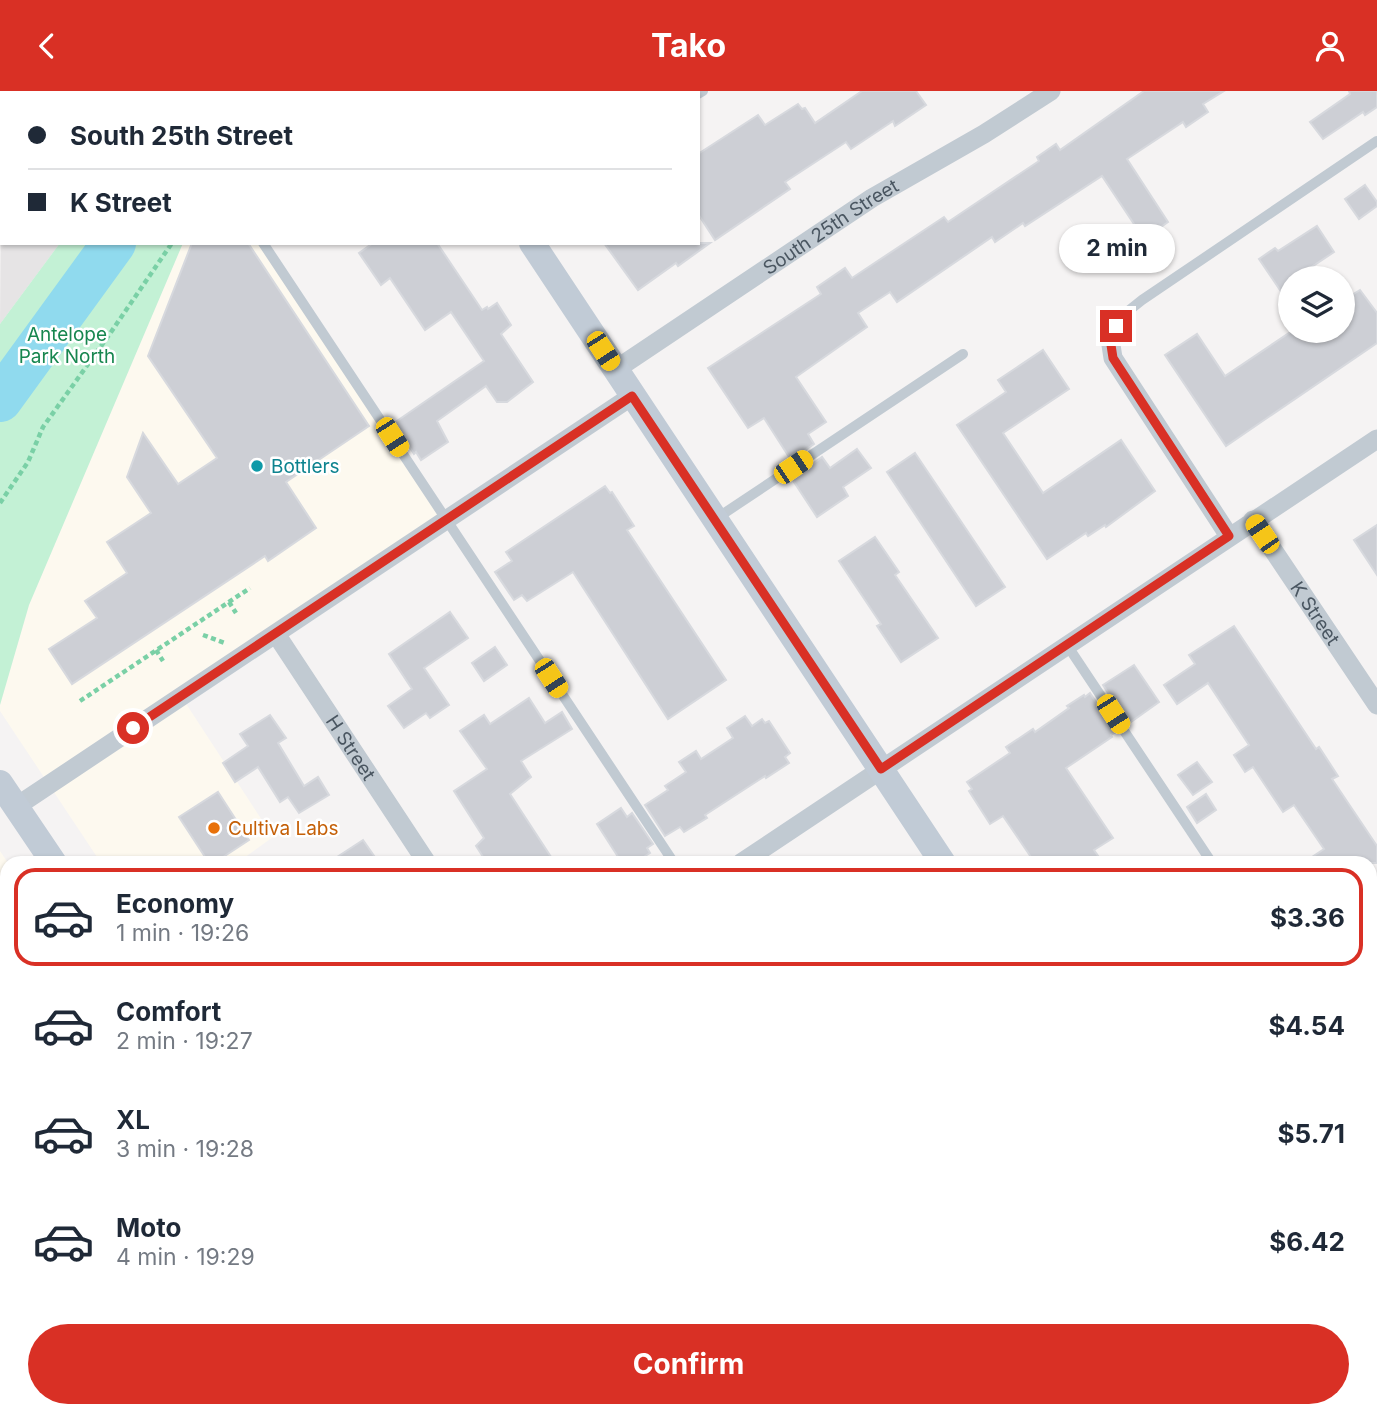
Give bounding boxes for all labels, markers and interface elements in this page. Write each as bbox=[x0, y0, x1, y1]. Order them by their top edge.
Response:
text: Tako bbox=[651, 26, 726, 65]
icon: back bbox=[28, 27, 66, 65]
icon: person bbox=[1311, 27, 1349, 65]
text: South 25th Street bbox=[70, 120, 293, 151]
street label: South 25th Street bbox=[758, 174, 902, 279]
text: K Street bbox=[70, 187, 172, 218]
callout: 2 min bbox=[1058, 225, 1174, 273]
text: 2 min bbox=[1086, 234, 1148, 262]
map controls bbox=[1278, 266, 1355, 343]
button: layers bbox=[1278, 266, 1355, 343]
route end bbox=[1100, 310, 1132, 342]
park label: Antelope Park North bbox=[19, 323, 115, 368]
car bbox=[583, 328, 624, 374]
car bbox=[372, 414, 413, 460]
car bbox=[770, 447, 817, 487]
place label: Bottlers bbox=[271, 455, 340, 478]
marker: Bottlers bbox=[249, 458, 265, 474]
car bbox=[1242, 511, 1283, 557]
street label: K Street bbox=[1286, 577, 1345, 649]
car bbox=[531, 655, 572, 701]
car bbox=[1093, 691, 1134, 737]
street label: H Street bbox=[321, 711, 381, 784]
route start bbox=[117, 712, 149, 744]
place label: Cultiva Labs bbox=[228, 817, 338, 840]
marker: Cultiva Labs bbox=[206, 820, 222, 836]
icon: car bbox=[32, 886, 95, 949]
text: Economy bbox=[116, 888, 234, 919]
text: $3.36 bbox=[1270, 902, 1345, 933]
text: 1 min · 19:26 bbox=[116, 919, 249, 947]
icon: car bbox=[32, 994, 95, 1057]
text: Comfort bbox=[116, 996, 221, 1027]
text: $4.54 bbox=[1269, 1010, 1345, 1041]
text: 2 min · 19:27 bbox=[116, 1027, 253, 1055]
icon: car bbox=[32, 1102, 95, 1165]
text: XL bbox=[116, 1104, 150, 1135]
text: $5.71 bbox=[1278, 1118, 1345, 1149]
text: 3 min · 19:28 bbox=[116, 1135, 254, 1163]
icon: car bbox=[32, 1210, 95, 1273]
text: Moto bbox=[116, 1212, 181, 1243]
text: $6.42 bbox=[1269, 1226, 1345, 1257]
text: 4 min · 19:29 bbox=[116, 1243, 255, 1271]
button: Confirm bbox=[28, 1324, 1349, 1404]

